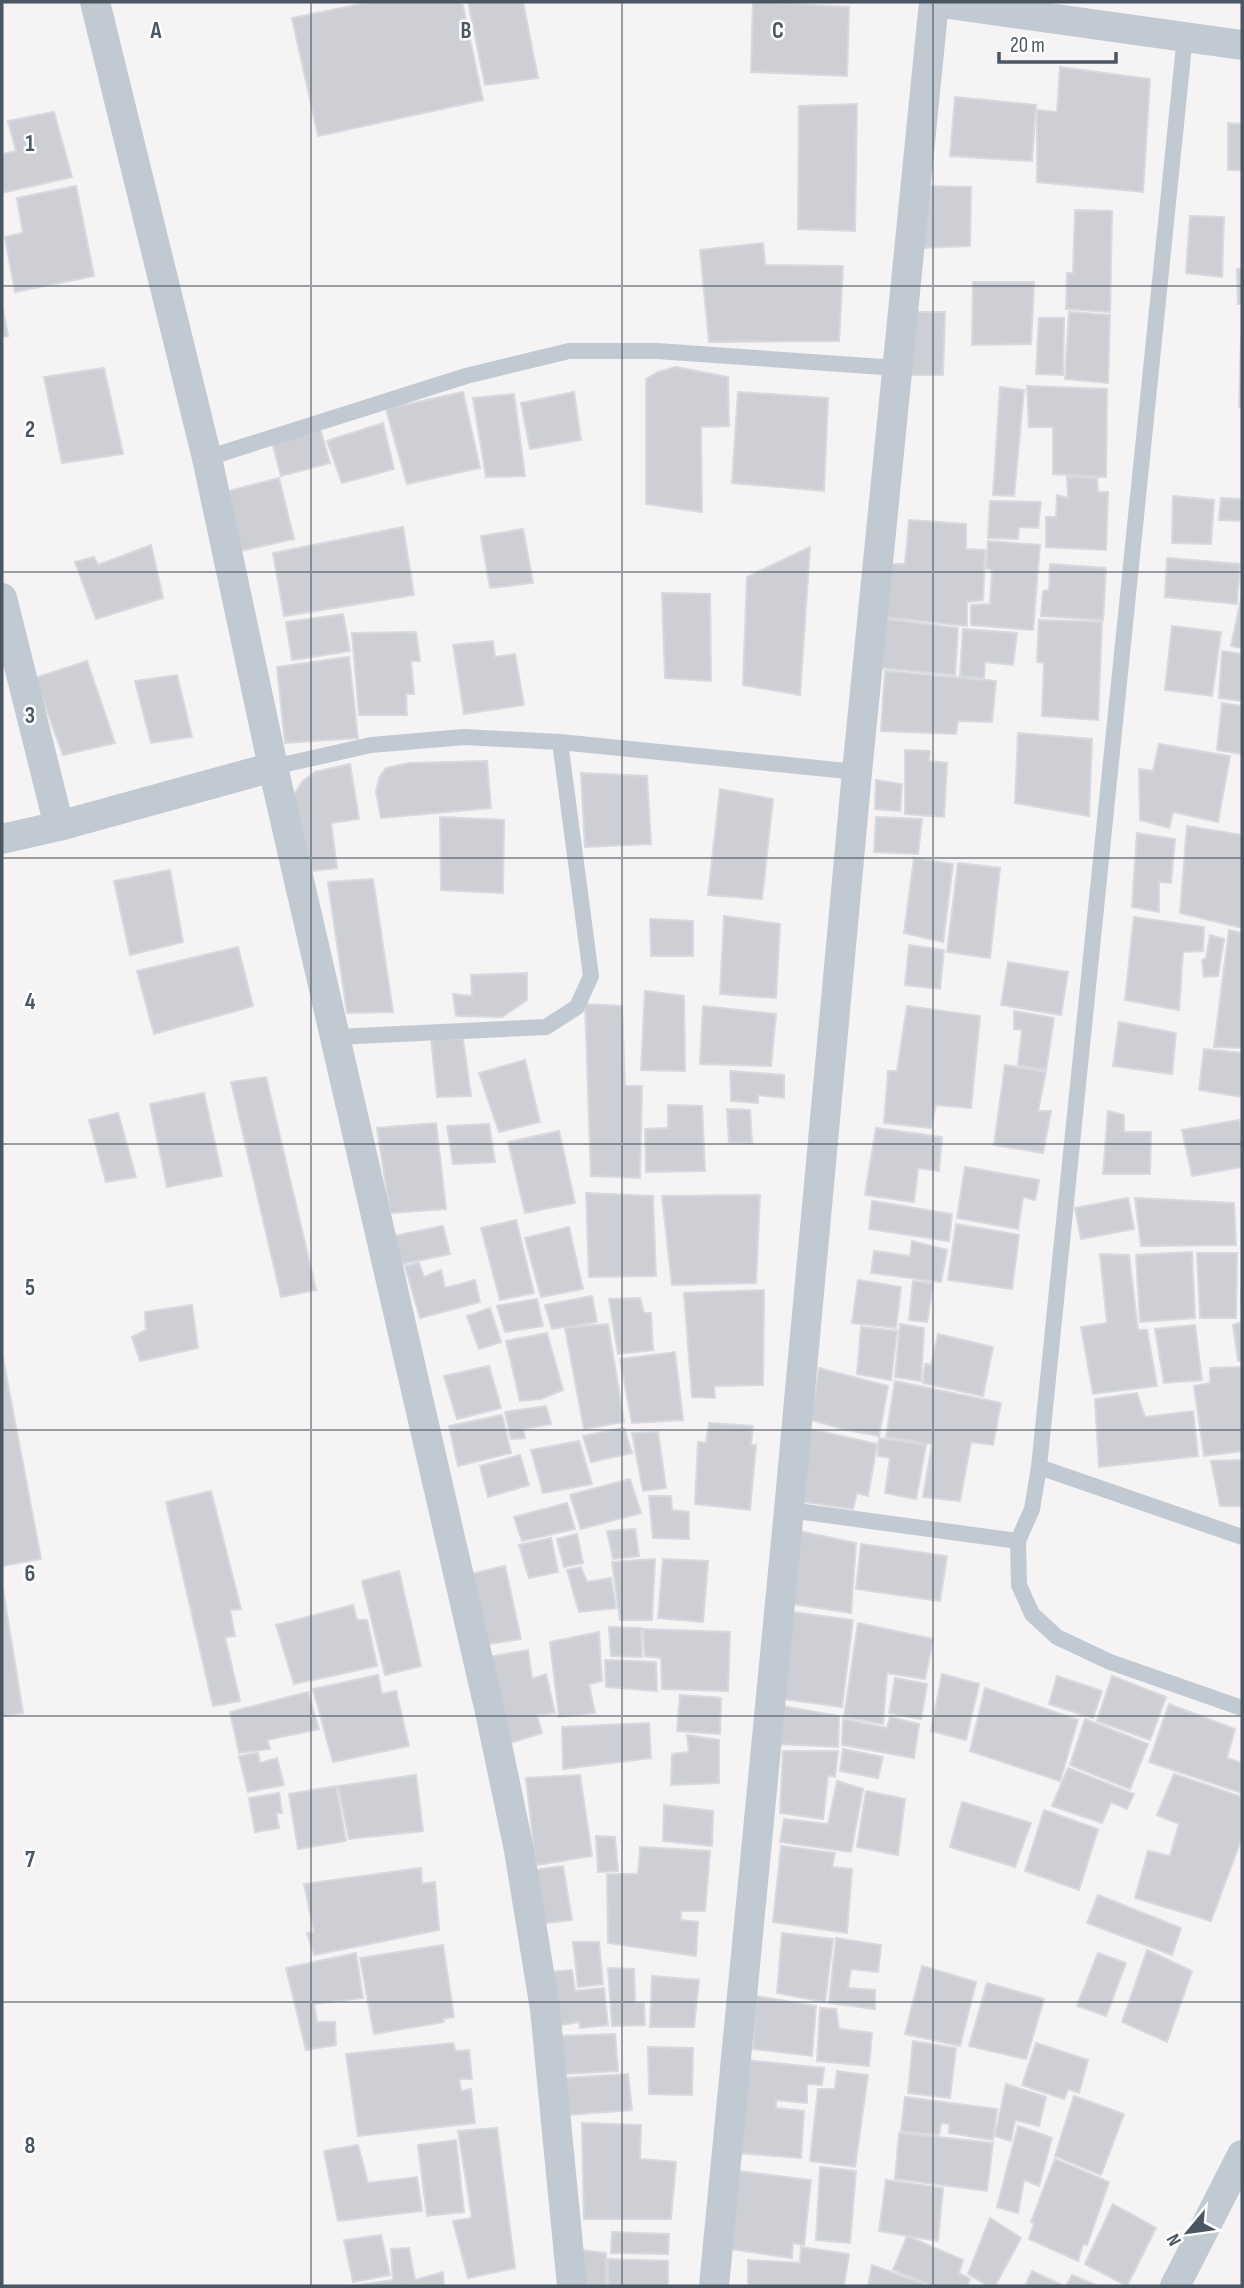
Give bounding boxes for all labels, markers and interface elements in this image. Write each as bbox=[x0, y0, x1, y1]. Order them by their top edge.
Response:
text: A bbox=[150, 17, 163, 45]
text: B bbox=[461, 17, 472, 45]
text: C bbox=[772, 17, 784, 45]
scale bar bbox=[999, 21, 1116, 65]
text: 20 m bbox=[1010, 33, 1045, 58]
text: 1 bbox=[25, 130, 35, 158]
text: 2 bbox=[25, 416, 35, 444]
text: 3 bbox=[25, 702, 35, 730]
text: 4 bbox=[25, 988, 36, 1016]
text: 5 bbox=[25, 1274, 35, 1302]
text: 6 bbox=[25, 1560, 35, 1588]
text: 7 bbox=[25, 1846, 35, 1874]
text: 8 bbox=[25, 2132, 36, 2160]
north arrow bbox=[1153, 2197, 1223, 2267]
text: N bbox=[1162, 2229, 1187, 2250]

